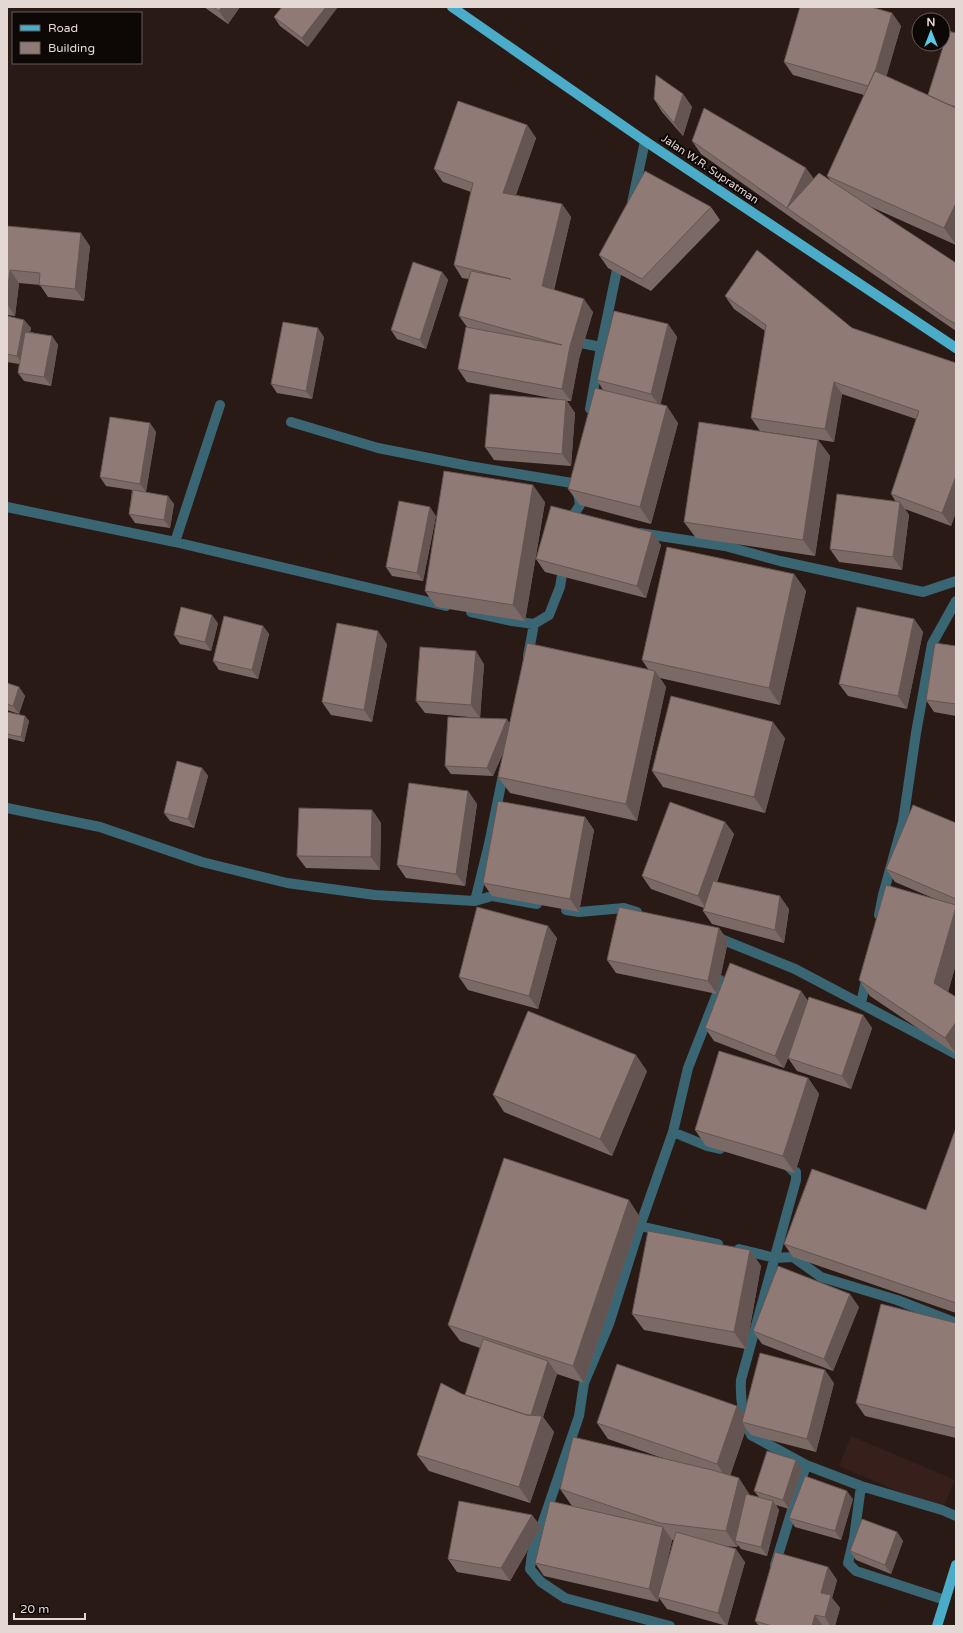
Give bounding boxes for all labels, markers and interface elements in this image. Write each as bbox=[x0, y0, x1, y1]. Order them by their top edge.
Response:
legend bbox=[12, 12, 142, 64]
north arrow bbox=[911, 12, 951, 52]
text: N bbox=[927, 16, 935, 29]
text: Road bbox=[48, 21, 78, 35]
text: Building bbox=[48, 41, 95, 55]
street label: Jalan W.R. Supratman bbox=[659, 132, 761, 206]
scale bar bbox=[14, 1595, 85, 1621]
text: 20 m bbox=[20, 1602, 49, 1616]

